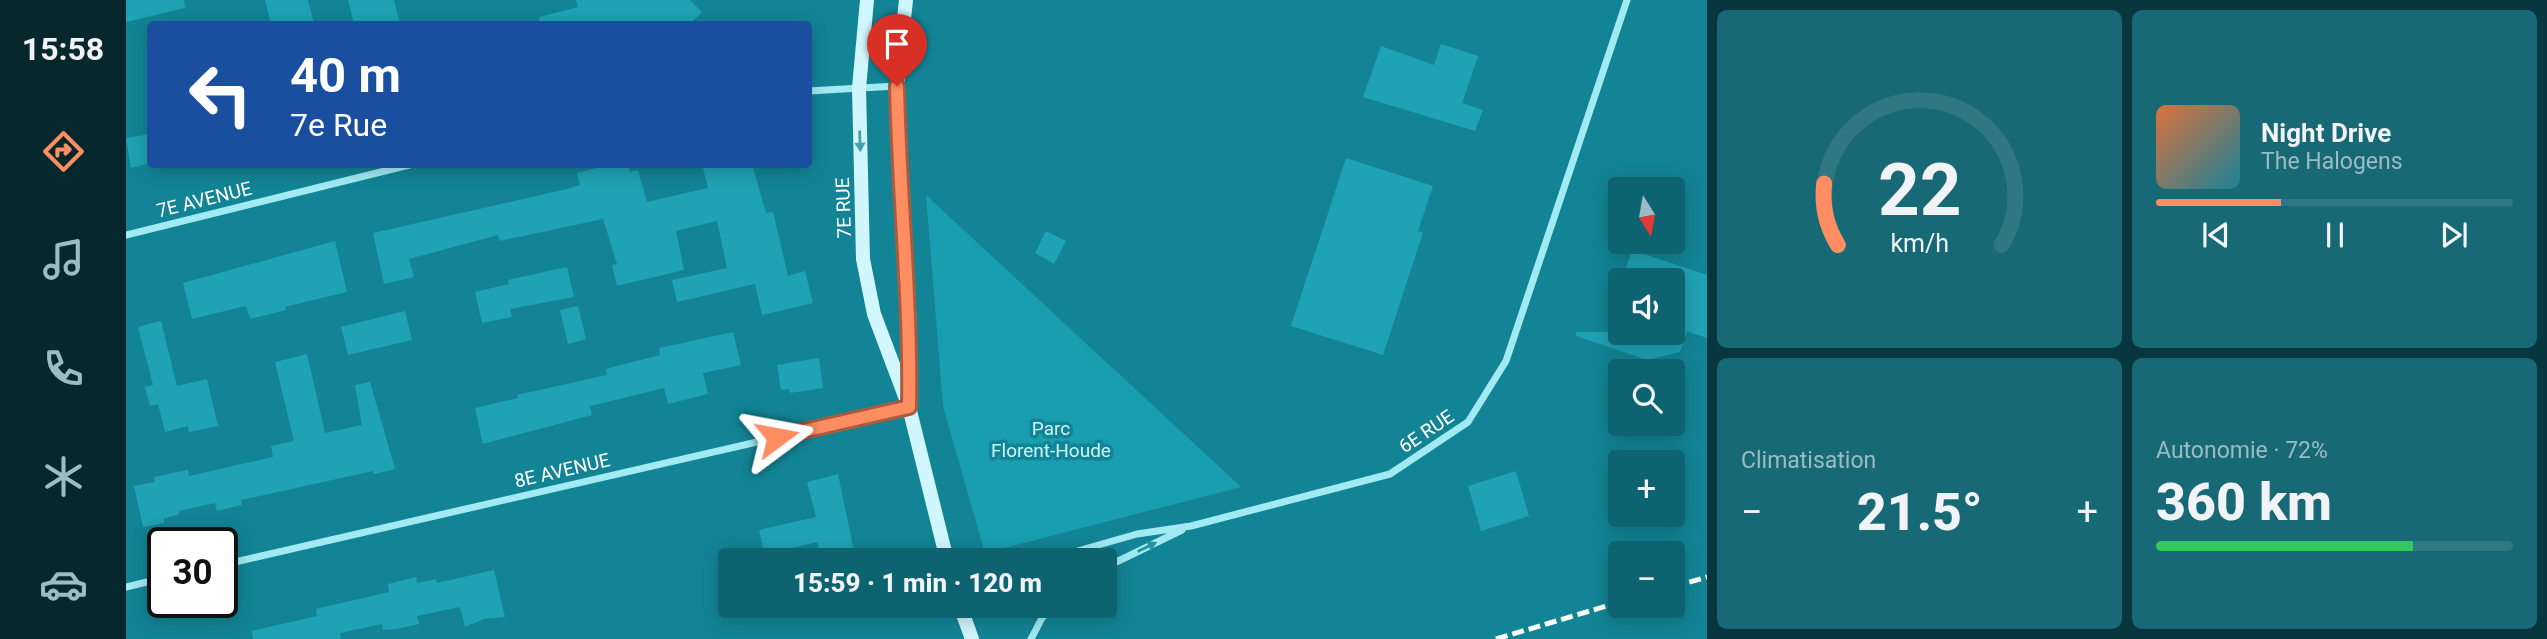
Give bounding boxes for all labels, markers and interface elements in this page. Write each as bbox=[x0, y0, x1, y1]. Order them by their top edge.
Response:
pin bbox=[867, 14, 927, 86]
icon: arrive bbox=[878, 25, 916, 63]
text: 15:58 bbox=[22, 30, 104, 68]
text: 40 m bbox=[290, 47, 401, 104]
icon: left bbox=[175, 49, 266, 140]
text: 7e Rue bbox=[290, 106, 387, 144]
text: Night Drive bbox=[2261, 118, 2391, 148]
icon: directions bbox=[39, 127, 88, 176]
one-way arrow bbox=[854, 131, 866, 153]
text: 22 bbox=[1878, 148, 1961, 234]
text: The Halogens bbox=[2261, 148, 2403, 175]
street label: 7E AVENUE bbox=[154, 177, 254, 222]
street label: 7E RUE bbox=[831, 177, 856, 239]
north arrow bbox=[1608, 177, 1685, 254]
map controls bbox=[1608, 177, 1685, 618]
icon: previous bbox=[2197, 216, 2235, 254]
icon: pause bbox=[2316, 216, 2354, 254]
icon: next bbox=[2435, 216, 2473, 254]
text: km/h bbox=[1890, 229, 1949, 258]
icon: music bbox=[39, 235, 88, 284]
button: sound bbox=[1608, 268, 1685, 345]
icon: phone bbox=[39, 344, 88, 393]
button: search bbox=[1608, 359, 1685, 436]
position arrow bbox=[740, 400, 814, 474]
street label: 6E RUE bbox=[1395, 405, 1458, 458]
park label: Parc Florent-Houde bbox=[991, 417, 1111, 462]
text: Autonomie · 72% bbox=[2156, 437, 2328, 464]
text: Climatisation bbox=[1741, 447, 1876, 474]
street label: 8E AVENUE bbox=[512, 448, 612, 493]
button: + bbox=[1608, 450, 1685, 527]
icon: climate bbox=[39, 452, 88, 501]
text: 360 km bbox=[2156, 472, 2332, 533]
text: 21.5° bbox=[1857, 482, 1983, 543]
text: − bbox=[1741, 490, 1763, 534]
text: + bbox=[2076, 490, 2098, 534]
speed limit sign: 30 bbox=[147, 527, 238, 618]
one-way arrow bbox=[1137, 541, 1157, 553]
button: − bbox=[1608, 541, 1685, 618]
icon: car bbox=[39, 560, 88, 609]
text: 15:59 · 1 min · 120 m bbox=[793, 568, 1042, 598]

